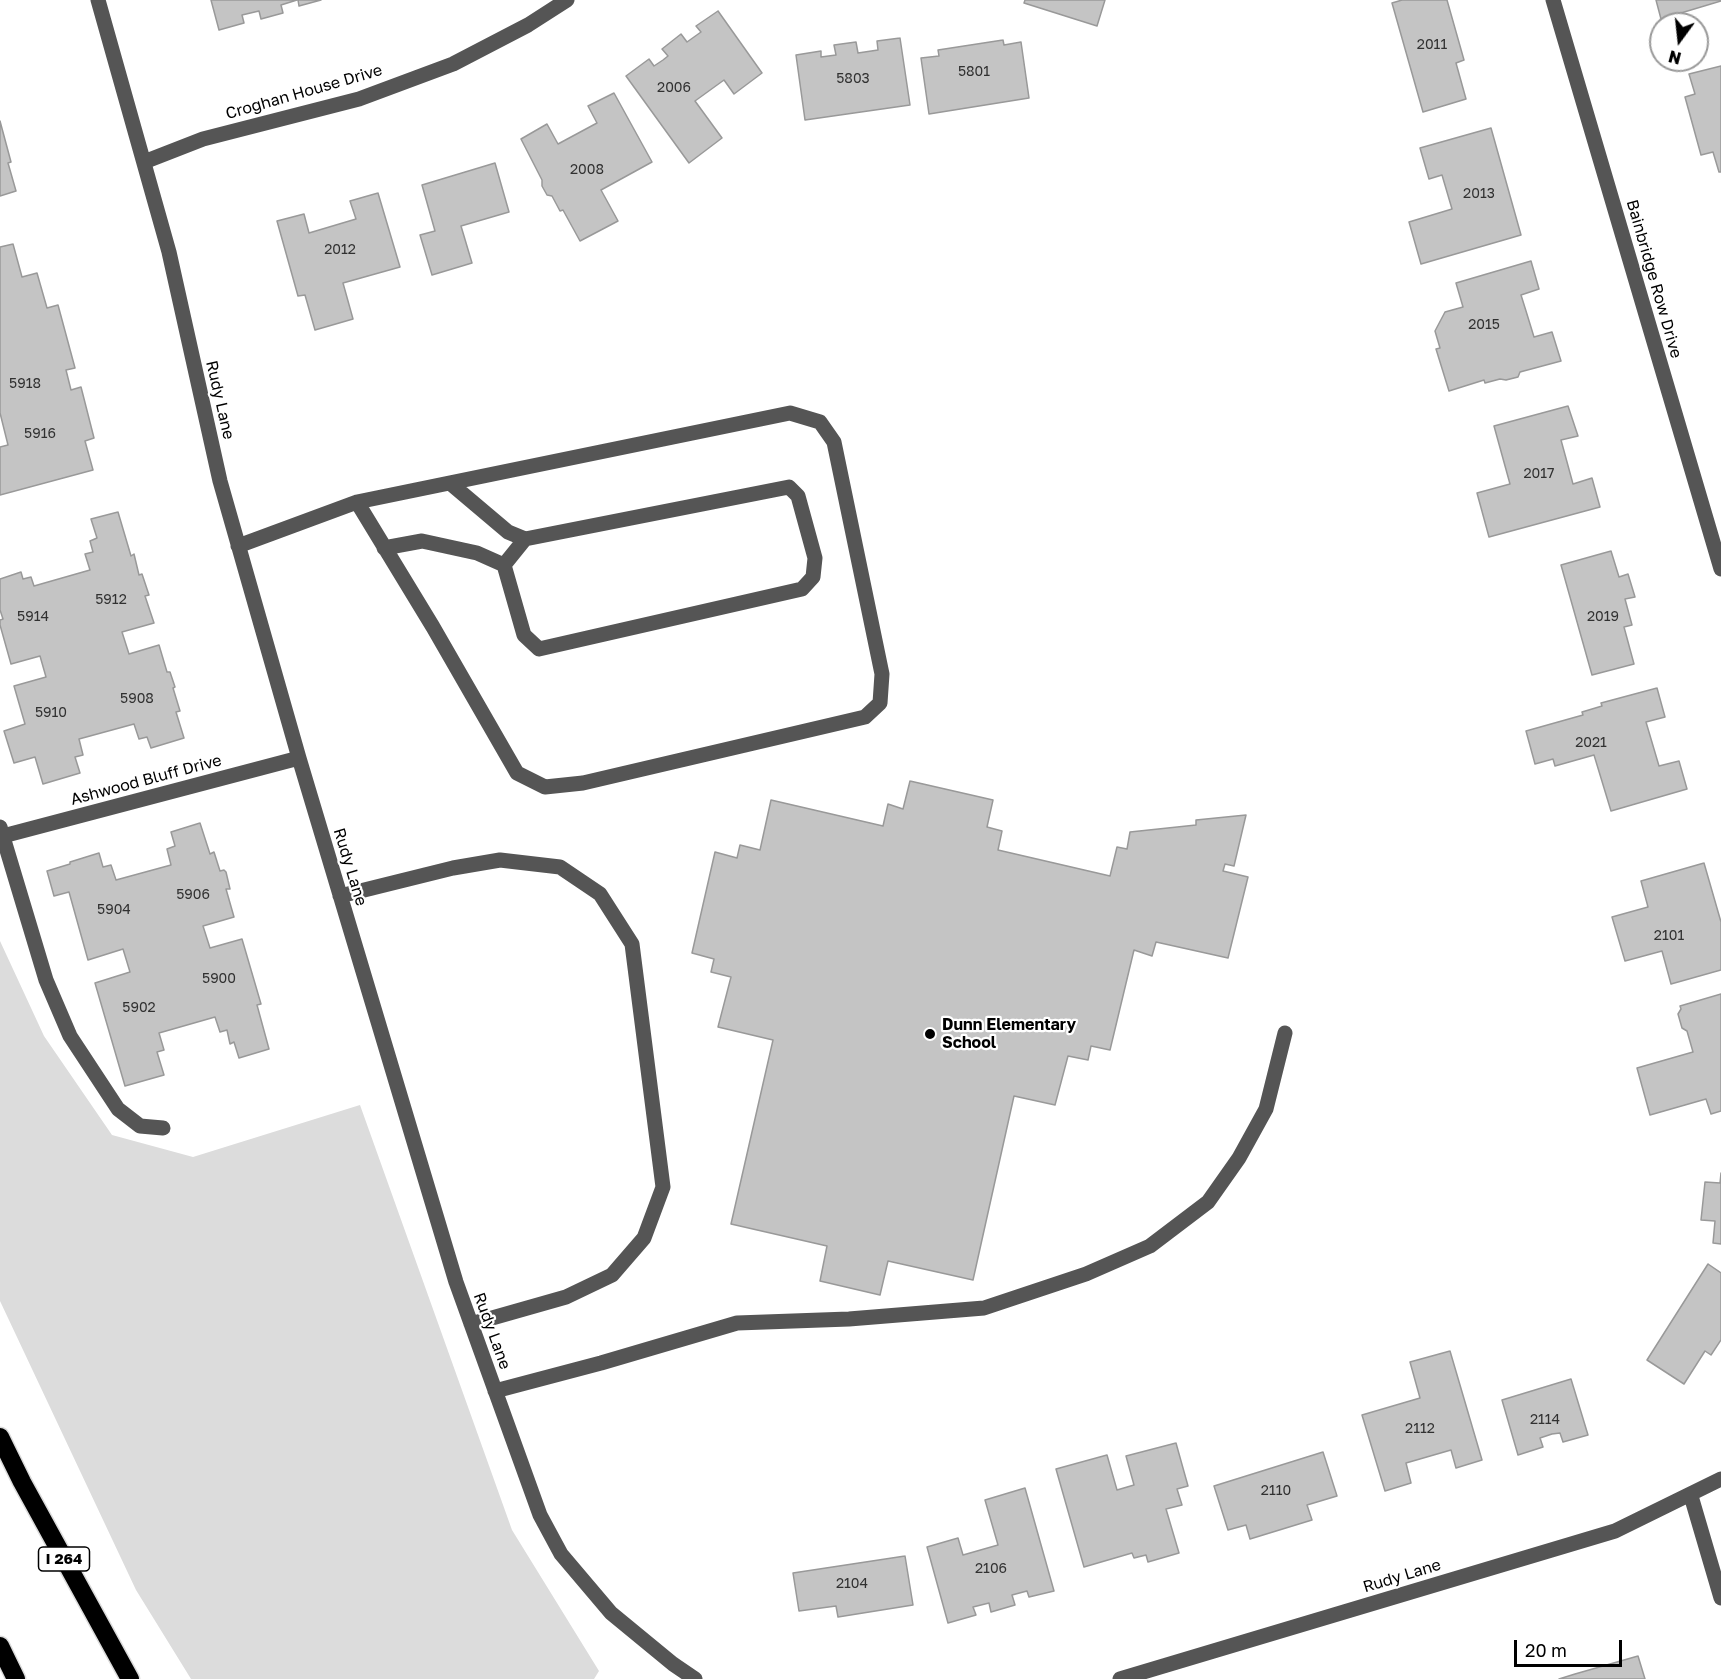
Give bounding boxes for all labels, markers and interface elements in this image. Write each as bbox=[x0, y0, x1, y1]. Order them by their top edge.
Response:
north arrow bbox=[1649, 12, 1709, 72]
house number: 2011 bbox=[1417, 37, 1447, 53]
text: N bbox=[1666, 46, 1683, 69]
street label: Croghan House Drive bbox=[224, 60, 384, 124]
house number: 5801 bbox=[958, 64, 990, 80]
house number: 5803 bbox=[836, 71, 870, 87]
house number: 2006 bbox=[657, 80, 691, 96]
house number: 2008 bbox=[570, 162, 604, 178]
house number: 2013 bbox=[1463, 186, 1495, 202]
street label: Bainbridge Row Drive bbox=[1622, 198, 1686, 360]
house number: 2012 bbox=[324, 242, 356, 258]
house number: 2015 bbox=[1468, 317, 1500, 333]
street label: Rudy Lane bbox=[202, 359, 238, 441]
house number: 5918 bbox=[9, 376, 41, 392]
house number: 5916 bbox=[24, 426, 56, 442]
house number: 2017 bbox=[1523, 466, 1555, 482]
house number: 5912 bbox=[95, 592, 127, 608]
house number: 5914 bbox=[17, 609, 49, 625]
house number: 2019 bbox=[1587, 609, 1619, 625]
house number: 5908 bbox=[120, 691, 154, 707]
house number: 5910 bbox=[35, 705, 67, 721]
house number: 2021 bbox=[1575, 735, 1607, 751]
street label: Ashwood Bluff Drive bbox=[68, 751, 224, 809]
street label: Rudy Lane bbox=[329, 826, 371, 908]
house number: 5906 bbox=[176, 887, 210, 903]
house number: 5904 bbox=[97, 902, 131, 918]
house number: 2101 bbox=[1654, 928, 1684, 944]
house number: 5900 bbox=[202, 971, 236, 987]
house number: 5902 bbox=[122, 1000, 156, 1016]
place label: Dunn Elementary School bbox=[942, 1015, 1076, 1053]
marker: Dunn Elementary School bbox=[923, 1027, 937, 1041]
street label: Rudy Lane bbox=[469, 1290, 515, 1372]
house number: 2114 bbox=[1530, 1412, 1560, 1428]
house number: 2112 bbox=[1405, 1421, 1435, 1437]
house number: 2110 bbox=[1261, 1483, 1291, 1499]
road number: I 264 bbox=[38, 1547, 90, 1571]
street label: Rudy Lane bbox=[1361, 1555, 1443, 1597]
house number: 2106 bbox=[975, 1561, 1007, 1577]
house number: 2104 bbox=[836, 1576, 868, 1592]
scale bar bbox=[1517, 1628, 1625, 1666]
text: 20 m bbox=[1525, 1639, 1567, 1661]

